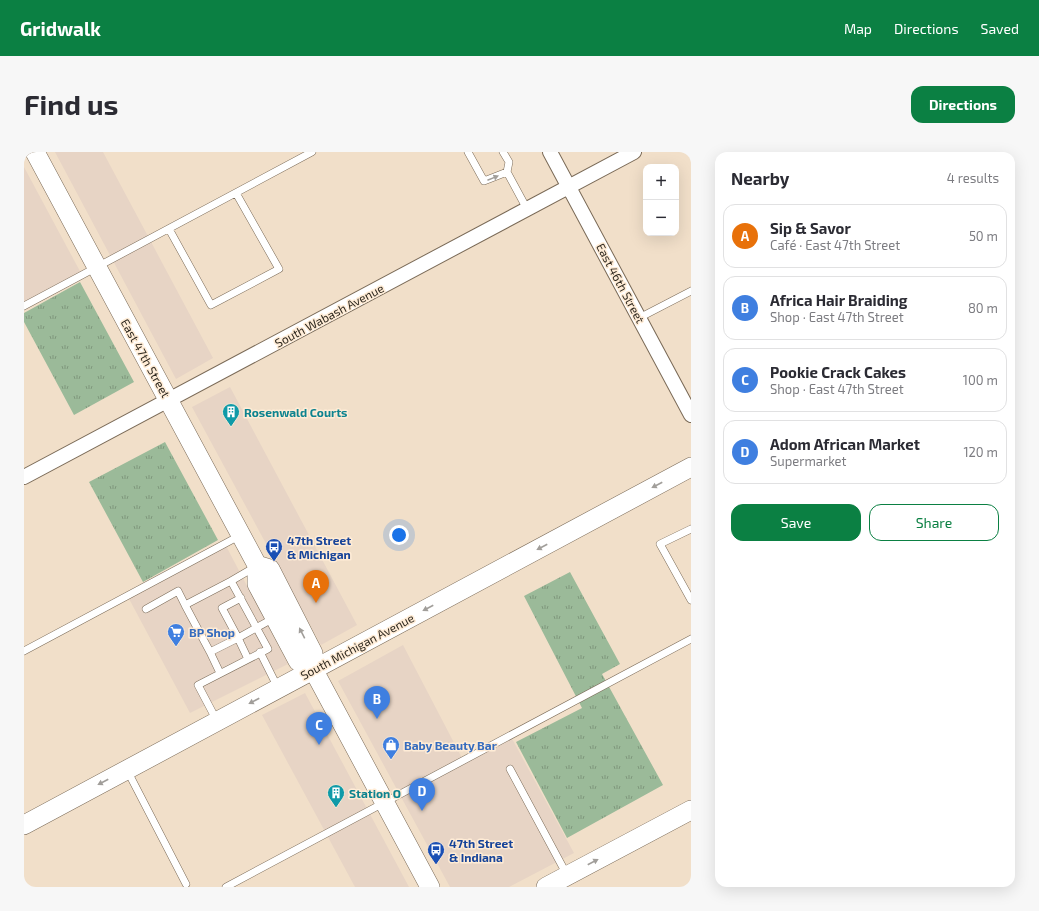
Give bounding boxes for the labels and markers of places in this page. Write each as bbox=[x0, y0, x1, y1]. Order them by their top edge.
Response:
building icon: Rosenwald Courts bbox=[221, 402, 241, 427]
place label: Rosenwald Courts bbox=[244, 405, 347, 419]
place label: 47th Street & Michigan bbox=[287, 533, 351, 561]
bus stop icon: 47th Street & Michigan bbox=[264, 537, 284, 562]
pin: A bbox=[303, 570, 329, 603]
supermarket icon: BP Shop bbox=[166, 622, 186, 647]
place label: BP Shop bbox=[189, 625, 235, 639]
pin: B bbox=[364, 686, 390, 719]
pin: C bbox=[306, 712, 332, 745]
shop icon: Baby Beauty Bar bbox=[381, 735, 401, 760]
place label: Baby Beauty Bar bbox=[404, 738, 497, 753]
pin: D bbox=[409, 778, 435, 811]
building icon: Station O bbox=[326, 783, 346, 808]
place label: Station O bbox=[349, 786, 401, 800]
place label: 47th Street & Indiana bbox=[449, 836, 513, 864]
bus stop icon: 47th Street & Indiana bbox=[426, 840, 446, 865]

